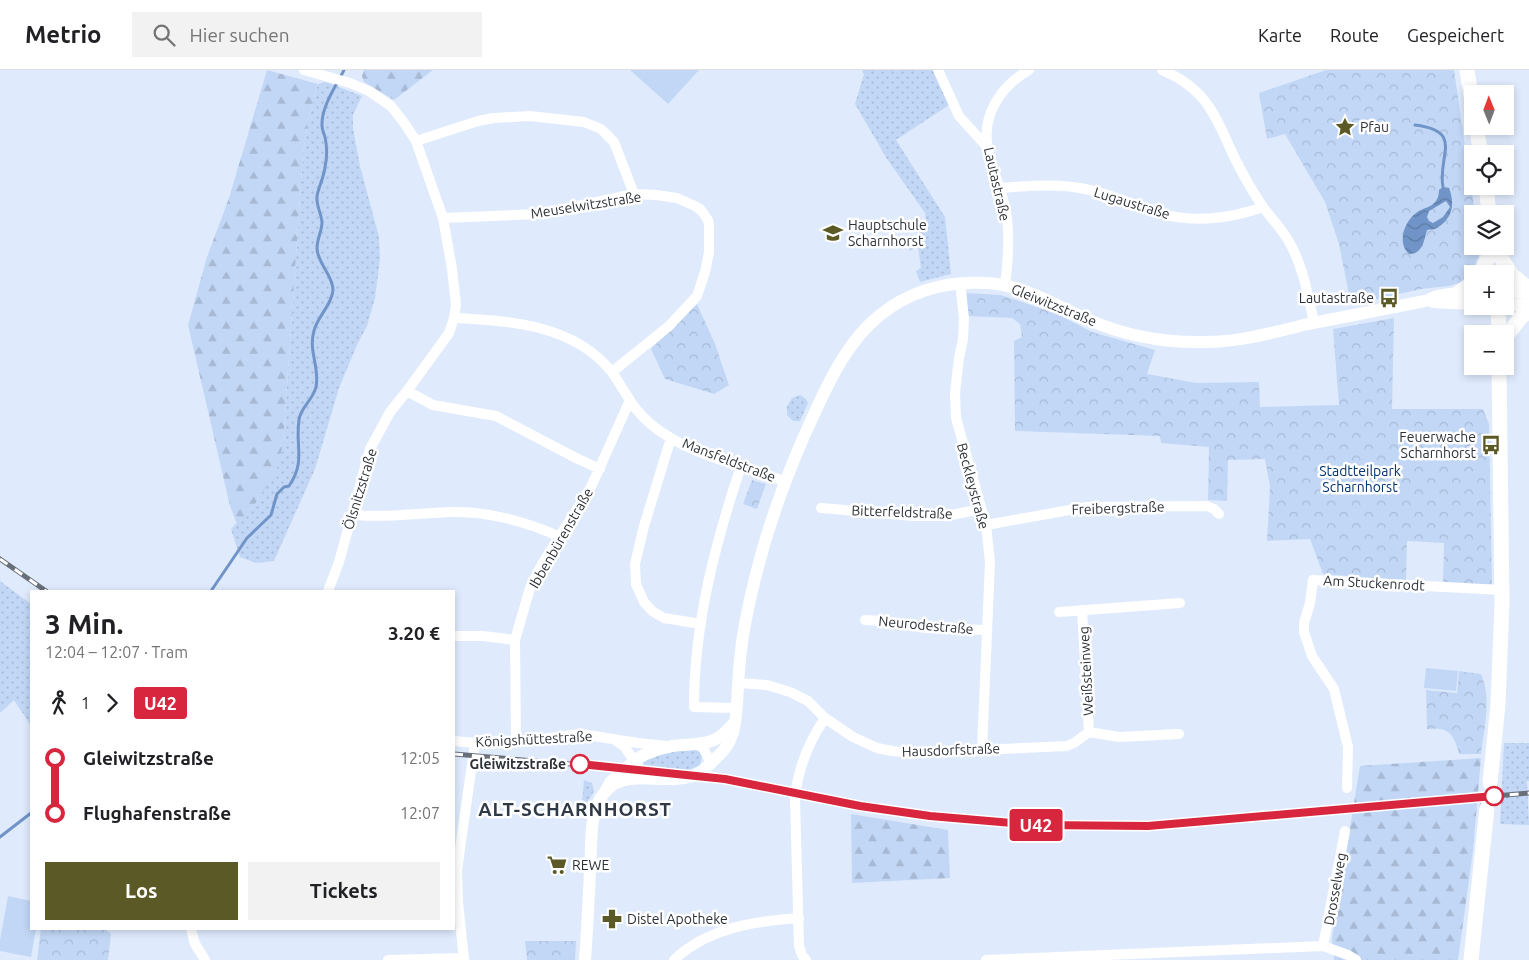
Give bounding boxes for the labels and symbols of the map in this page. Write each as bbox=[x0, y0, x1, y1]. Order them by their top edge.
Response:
north arrow bbox=[1464, 85, 1514, 135]
place icon: Pfau bbox=[1334, 116, 1356, 138]
place label: Pfau bbox=[1360, 119, 1389, 135]
street label: Lautastraße bbox=[981, 146, 1013, 222]
street label: Lugaustraße bbox=[1092, 184, 1172, 222]
street label: Meuselwitzstraße bbox=[530, 188, 642, 222]
place label: Hauptschule Scharnhorst bbox=[848, 217, 927, 249]
school or university icon: Hauptschule Scharnhorst bbox=[822, 222, 844, 244]
street label: Gleiwitzstraße bbox=[1009, 281, 1099, 329]
bus stop icon: Lautastraße bbox=[1378, 287, 1400, 309]
place label: Lautastraße bbox=[1299, 290, 1374, 306]
place label: Feuerwache Scharnhorst bbox=[1399, 429, 1476, 461]
bus stop icon: Feuerwache Scharnhorst bbox=[1480, 434, 1502, 456]
street label: Mansfeldstraße bbox=[680, 435, 778, 485]
street label: Beckleystraße bbox=[954, 441, 992, 531]
street label: Ölsnitzstraße bbox=[339, 446, 380, 532]
park label: Stadtteilpark Scharnhorst bbox=[1319, 463, 1401, 495]
street label: Ibbenbürenstraße bbox=[526, 485, 596, 591]
street label: Freibergstraße bbox=[1071, 498, 1165, 518]
street label: Bitterfeldstraße bbox=[851, 502, 953, 522]
street label: Am Stuckenrodt bbox=[1323, 572, 1426, 594]
street label: Neurodestraße bbox=[878, 613, 974, 637]
street label: Weißsteinweg bbox=[1076, 626, 1096, 716]
street label: Königshüttestraße bbox=[475, 728, 593, 750]
street label: Hausdorfstraße bbox=[902, 740, 1000, 760]
marker: Gleiwitzstraße bbox=[570, 754, 590, 774]
place label: Gleiwitzstraße bbox=[470, 756, 566, 772]
unlabelled marker bbox=[1484, 786, 1504, 806]
district label: ALT-SCHARNHORST bbox=[478, 798, 672, 820]
line badge: U42 bbox=[1007, 809, 1065, 841]
street label: Drosselweg bbox=[1321, 851, 1349, 927]
supermarket icon: REWE bbox=[546, 854, 568, 876]
place label: REWE bbox=[572, 857, 610, 873]
pharmacy icon: Distel Apotheke bbox=[601, 908, 623, 930]
place label: Distel Apotheke bbox=[627, 911, 728, 927]

